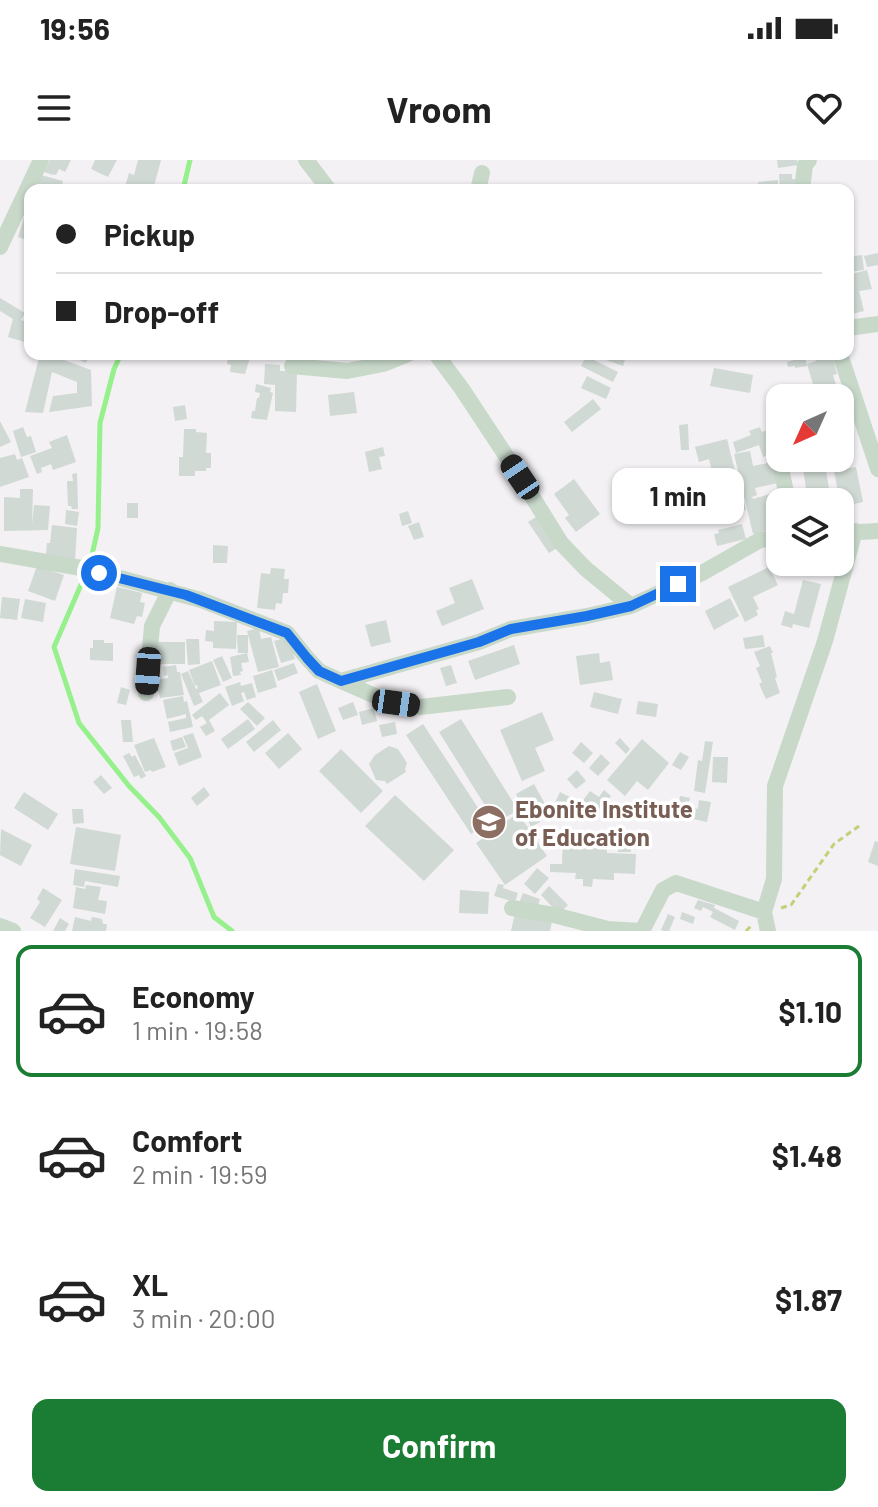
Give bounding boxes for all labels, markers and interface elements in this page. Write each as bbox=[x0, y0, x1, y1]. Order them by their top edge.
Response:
text: 19:56 bbox=[40, 10, 110, 46]
icon: menu bbox=[32, 86, 76, 130]
icon: heart bbox=[802, 86, 846, 130]
text: Vroom bbox=[386, 87, 492, 130]
text: Pickup bbox=[104, 216, 195, 252]
text: Drop-off bbox=[104, 293, 219, 329]
north arrow bbox=[766, 384, 854, 472]
map controls bbox=[766, 384, 854, 576]
car bbox=[497, 450, 543, 504]
callout: 1 min bbox=[612, 468, 744, 524]
text: 1 min bbox=[650, 480, 706, 511]
button: layers bbox=[766, 488, 854, 576]
route start bbox=[81, 555, 117, 591]
route end bbox=[660, 566, 696, 602]
car bbox=[134, 646, 162, 696]
car bbox=[371, 688, 421, 718]
place label: Ebonite Institute of Education bbox=[515, 794, 693, 851]
school or university icon: Ebonite Institute of Education bbox=[470, 803, 508, 841]
icon: car bbox=[36, 975, 108, 1047]
text: Economy bbox=[132, 978, 255, 1014]
text: $1.10 bbox=[778, 993, 842, 1029]
text: 1 min · 19:58 bbox=[132, 1014, 263, 1045]
icon: car bbox=[36, 1119, 108, 1191]
text: Comfort bbox=[132, 1122, 242, 1158]
text: $1.48 bbox=[772, 1137, 842, 1173]
text: 2 min · 19:59 bbox=[132, 1158, 268, 1189]
icon: car bbox=[36, 1263, 108, 1335]
text: XL bbox=[132, 1266, 168, 1302]
text: $1.87 bbox=[775, 1281, 842, 1317]
text: 3 min · 20:00 bbox=[132, 1302, 275, 1333]
button: Confirm bbox=[32, 1399, 846, 1491]

